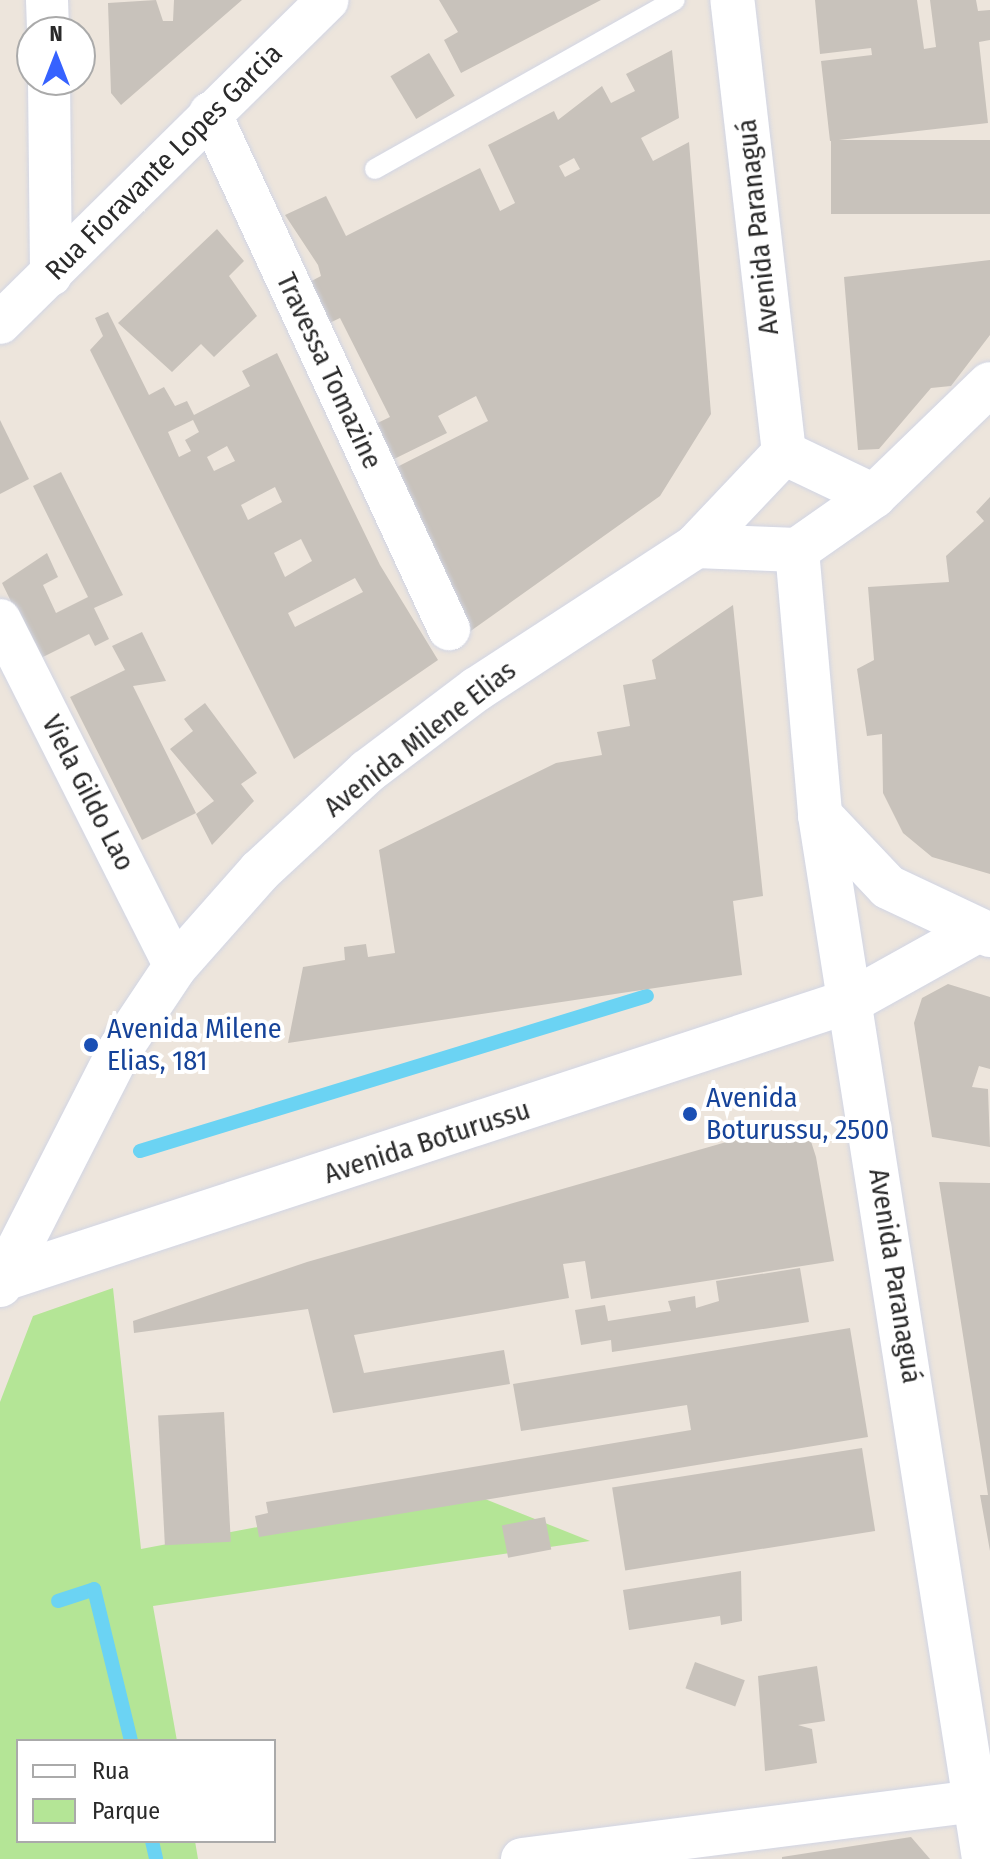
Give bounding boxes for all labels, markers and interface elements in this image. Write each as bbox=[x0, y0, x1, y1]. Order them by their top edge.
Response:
north arrow bbox=[16, 16, 96, 96]
text: N bbox=[49, 20, 63, 47]
street label: Rua Fioravante Lopes Garcia bbox=[39, 37, 289, 287]
street label: Avenida Paranaguá bbox=[730, 117, 786, 337]
street label: Travessa Tomazine bbox=[269, 268, 389, 474]
street label: Avenida Milene Elias bbox=[317, 654, 523, 824]
street label: Viela Gildo Lao bbox=[34, 710, 142, 876]
place label: Avenida Milene Elias, 181 bbox=[107, 1012, 282, 1078]
marker: Avenida Milene Elias, 181 bbox=[82, 1036, 100, 1054]
place label: Avenida Boturussu, 2500 bbox=[706, 1081, 889, 1147]
street label: Avenida Boturussu bbox=[320, 1093, 534, 1191]
marker: Avenida Boturussu, 2500 bbox=[681, 1105, 699, 1123]
street label: Avenida Paranaguá bbox=[861, 1166, 929, 1386]
legend bbox=[16, 1739, 276, 1843]
text: Rua bbox=[92, 1757, 129, 1785]
text: Parque bbox=[92, 1797, 160, 1825]

